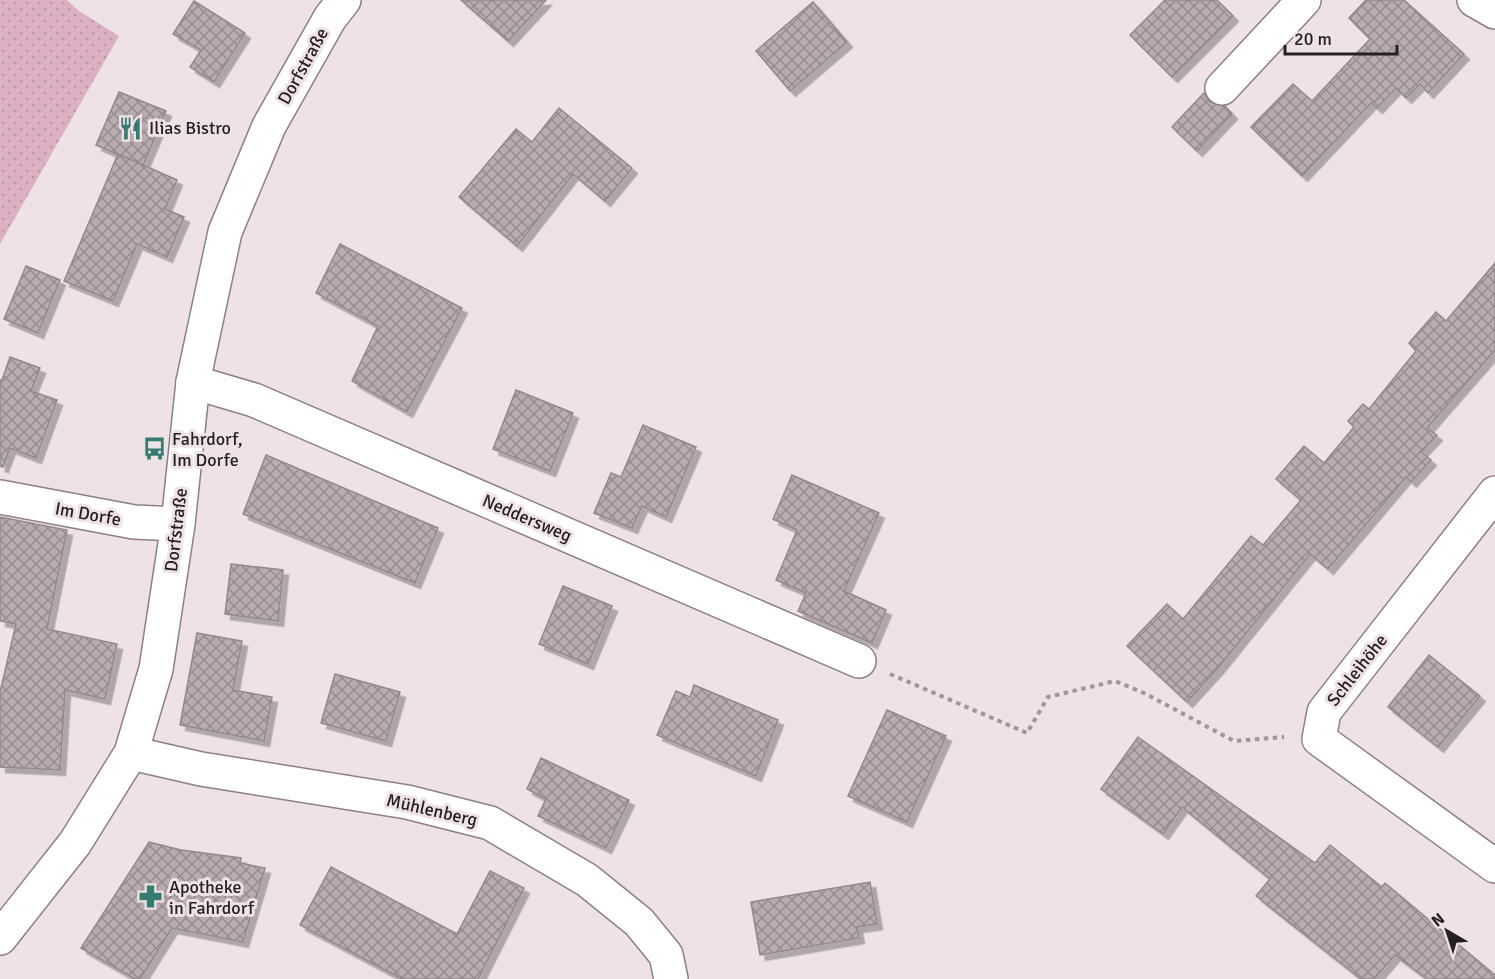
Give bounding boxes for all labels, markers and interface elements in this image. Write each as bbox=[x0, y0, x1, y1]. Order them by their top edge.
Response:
scale bar bbox=[1285, 18, 1398, 56]
street label: Dorfstraße bbox=[273, 24, 333, 108]
text: 20 m bbox=[1294, 28, 1332, 50]
restaurant icon: Ilias Bistro bbox=[118, 115, 144, 141]
place label: Ilias Bistro bbox=[149, 117, 231, 139]
place label: Fahrdorf, Im Dorfe bbox=[172, 428, 243, 471]
bus stop icon: Fahrdorf, Im Dorfe bbox=[141, 436, 167, 462]
street label: Dorfstraße bbox=[160, 487, 192, 573]
street label: Neddersweg bbox=[479, 489, 575, 547]
street label: Im Dorfe bbox=[53, 497, 123, 531]
street label: Schleihöhe bbox=[1322, 630, 1392, 710]
street label: Mühlenberg bbox=[384, 789, 480, 831]
place label: Apotheke in Fahrdorf bbox=[169, 876, 255, 919]
pharmacy icon: Apotheke in Fahrdorf bbox=[138, 884, 164, 910]
north arrow bbox=[1417, 901, 1477, 961]
text: N bbox=[1428, 909, 1449, 931]

